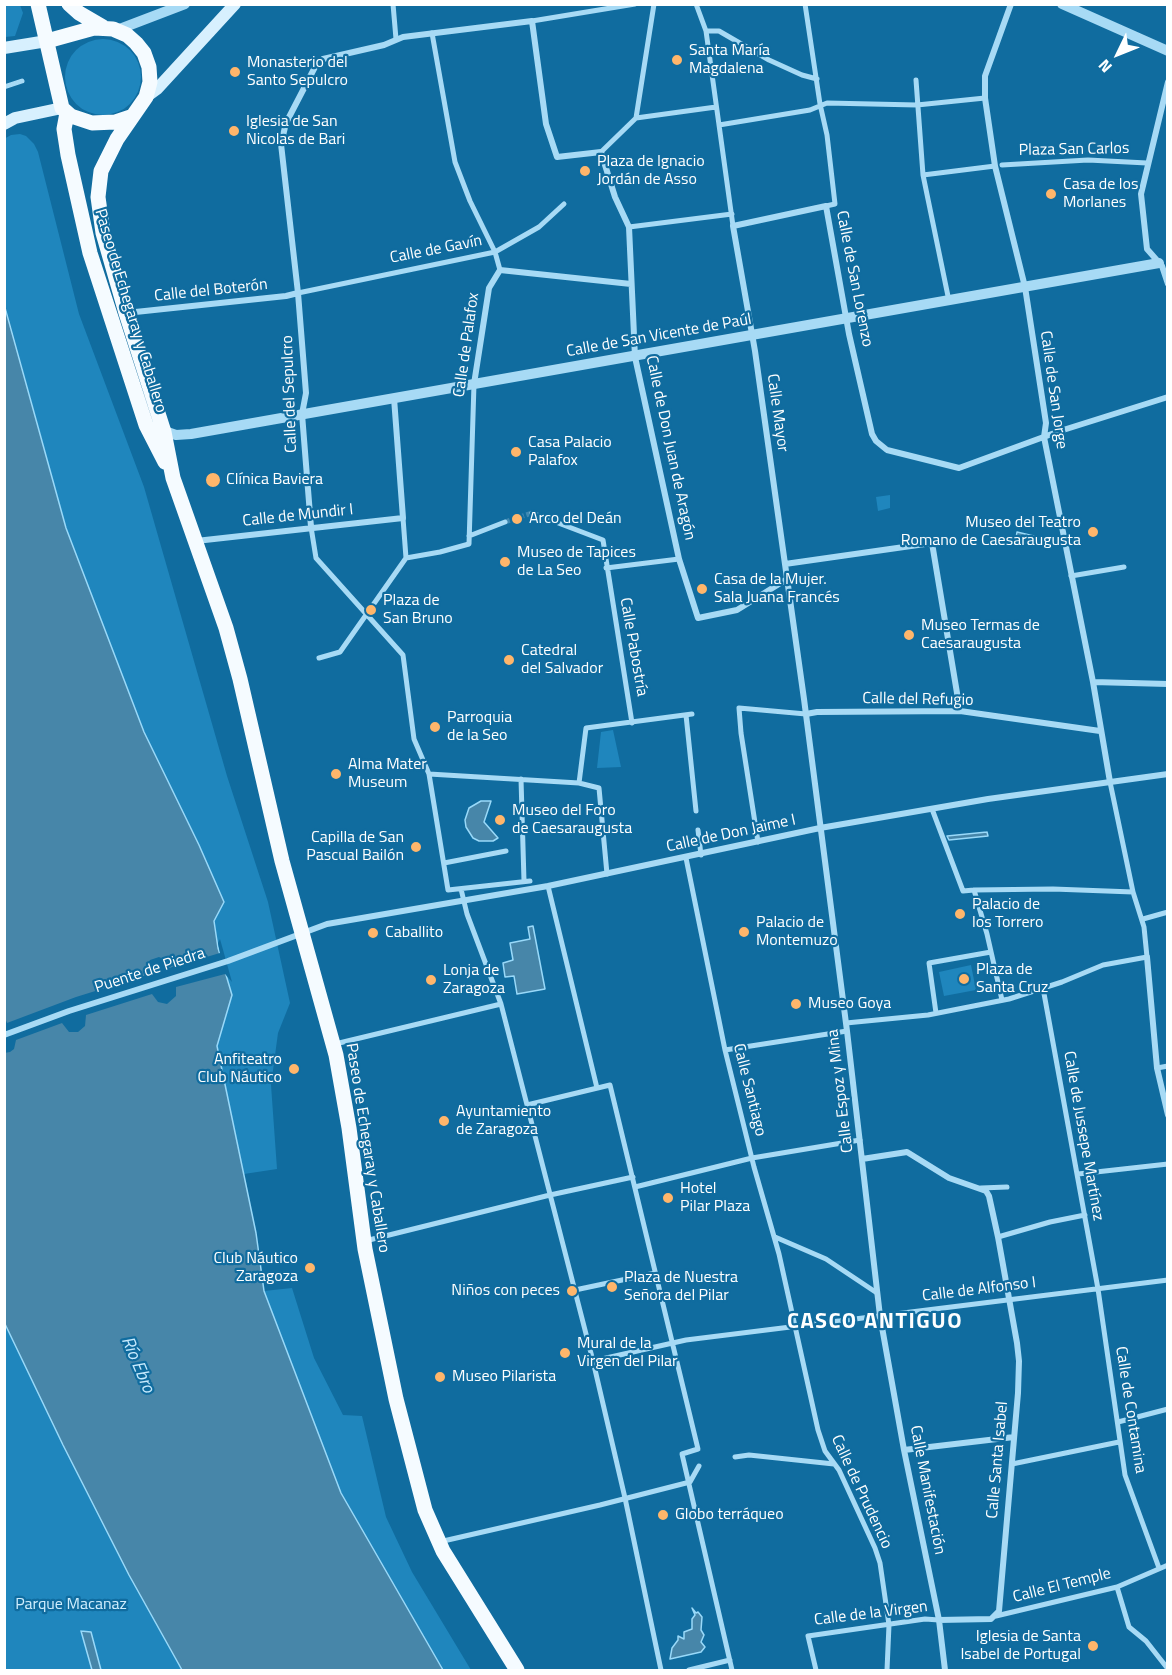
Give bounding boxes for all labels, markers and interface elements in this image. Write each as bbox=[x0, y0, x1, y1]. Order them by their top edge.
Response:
north arrow bbox=[1088, 24, 1148, 84]
place label: Santa María Magdalena bbox=[689, 41, 770, 79]
place label: Monasterio del Santo Sepulcro bbox=[247, 53, 348, 91]
marker: Santa María Magdalena bbox=[670, 53, 684, 67]
text: N bbox=[1092, 54, 1117, 79]
marker: Monasterio del Santo Sepulcro bbox=[228, 65, 242, 79]
place label: Iglesia de San Nicolas de Bari bbox=[246, 112, 345, 150]
marker: Iglesia de San Nicolas de Bari bbox=[227, 124, 241, 138]
street label: Plaza San Carlos bbox=[1019, 139, 1129, 161]
place label: Plaza de Ignacio Jordán de Asso bbox=[597, 152, 705, 190]
marker: Plaza de Ignacio Jordán de Asso bbox=[578, 164, 592, 178]
place label: Casa de los Morlanes bbox=[1063, 175, 1138, 213]
marker: Casa de los Morlanes bbox=[1044, 187, 1058, 201]
street label: Paseo de Echegaray y Caballero bbox=[90, 207, 170, 415]
street label: Calle de San Lorenzo bbox=[831, 209, 877, 349]
street label: Calle de Gavín bbox=[388, 232, 484, 268]
street label: Calle del Boterón bbox=[153, 276, 269, 306]
street label: Calle de Palafox bbox=[450, 291, 484, 399]
street label: Calle de San Vicente de Paúl bbox=[565, 310, 753, 362]
street label: Calle de San Jorge bbox=[1035, 330, 1071, 450]
street label: Calle del Sepulcro bbox=[278, 335, 302, 453]
street label: Calle de Don Juan de Aragón bbox=[641, 354, 699, 542]
street label: Calle Mayor bbox=[762, 373, 792, 453]
place label: Casa Palacio Palafox bbox=[528, 433, 612, 471]
marker: Casa Palacio Palafox bbox=[509, 445, 523, 459]
place label: Clínica Baviera bbox=[226, 470, 323, 490]
marker: Clínica Baviera bbox=[204, 471, 222, 489]
street label: Calle de Mundir I bbox=[242, 501, 354, 531]
place label: Arco del Deán bbox=[529, 509, 622, 529]
marker: Arco del Deán bbox=[510, 512, 524, 526]
place label: Museo del Teatro Romano de Caesaraugusta bbox=[901, 513, 1081, 551]
marker: Museo del Teatro Romano de Caesaraugusta bbox=[1086, 525, 1100, 539]
place label: Museo de Tapices de La Seo bbox=[517, 543, 636, 581]
marker: Museo de Tapices de La Seo bbox=[498, 555, 512, 569]
place label: Casa de la Mujer. Sala Juana Francés bbox=[714, 570, 840, 608]
marker: Casa de la Mujer. Sala Juana Francés bbox=[695, 582, 709, 596]
place label: Plaza de San Bruno bbox=[383, 591, 453, 629]
street label: Calle Pabostría bbox=[615, 596, 651, 698]
marker: Plaza de San Bruno bbox=[364, 603, 378, 617]
place label: Museo Termas de Caesaraugusta bbox=[921, 616, 1040, 654]
marker: Museo Termas de Caesaraugusta bbox=[902, 628, 916, 642]
place label: Catedral del Salvador bbox=[521, 641, 603, 679]
marker: Catedral del Salvador bbox=[502, 653, 516, 667]
street label: Calle del Refugio bbox=[862, 689, 974, 711]
place label: Parroquia de la Seo bbox=[447, 708, 512, 746]
marker: Parroquia de la Seo bbox=[428, 720, 442, 734]
place label: Alma Mater Museum bbox=[348, 755, 427, 793]
marker: Alma Mater Museum bbox=[329, 767, 343, 781]
place label: Museo del Foro de Caesaraugusta bbox=[512, 801, 632, 839]
street label: Calle de Don Jaime I bbox=[665, 811, 797, 857]
marker: Museo del Foro de Caesaraugusta bbox=[493, 813, 507, 827]
place label: Capilla de San Pascual Bailón bbox=[306, 828, 404, 866]
marker: Capilla de San Pascual Bailón bbox=[409, 840, 423, 854]
place label: Palacio de los Torrero bbox=[972, 895, 1043, 933]
marker: Palacio de los Torrero bbox=[953, 907, 967, 921]
place label: Palacio de Montemuzo bbox=[756, 913, 838, 951]
place label: Caballito bbox=[385, 923, 443, 943]
marker: Palacio de Montemuzo bbox=[737, 925, 751, 939]
marker: Caballito bbox=[366, 926, 380, 940]
street label: Puente de Piedra bbox=[92, 944, 208, 998]
place label: Plaza de Santa Cruz bbox=[976, 960, 1048, 998]
place label: Lonja de Zaragoza bbox=[443, 961, 505, 999]
marker: Plaza de Santa Cruz bbox=[957, 972, 971, 986]
marker: Lonja de Zaragoza bbox=[424, 973, 438, 987]
place label: Museo Goya bbox=[808, 994, 891, 1014]
marker: Museo Goya bbox=[789, 997, 803, 1011]
street label: Calle Espoz y Mina bbox=[824, 1028, 858, 1154]
street label: Paseo de Echegaray y Caballero bbox=[341, 1042, 393, 1254]
street label: Calle Santiago bbox=[728, 1042, 770, 1138]
place label: Anfiteatro Club Náutico bbox=[197, 1050, 282, 1088]
street label: Calle de Jussepe Martínez bbox=[1059, 1050, 1107, 1222]
marker: Anfiteatro Club Náutico bbox=[287, 1062, 301, 1076]
place label: Ayuntamiento de Zaragoza bbox=[456, 1102, 551, 1140]
marker: Ayuntamiento de Zaragoza bbox=[437, 1114, 451, 1128]
place label: Hotel Pilar Plaza bbox=[680, 1179, 750, 1217]
marker: Hotel Pilar Plaza bbox=[661, 1191, 675, 1205]
place label: Club Náutico Zaragoza bbox=[213, 1249, 298, 1287]
marker: Club Náutico Zaragoza bbox=[303, 1261, 317, 1275]
place label: Plaza de Nuestra Señora del Pilar bbox=[624, 1268, 738, 1306]
street label: Calle de Alfonso I bbox=[921, 1273, 1037, 1307]
marker: Plaza de Nuestra Señora del Pilar bbox=[605, 1280, 619, 1294]
place label: Niños con peces bbox=[451, 1281, 560, 1301]
marker: Niños con peces bbox=[565, 1284, 579, 1298]
district label: CASCO ANTIGUO bbox=[787, 1310, 963, 1336]
water label: Río Ebro bbox=[116, 1334, 158, 1396]
place label: Mural de la Virgen del Pilar bbox=[577, 1334, 678, 1372]
street label: Calle de Contamina bbox=[1110, 1345, 1150, 1475]
marker: Mural de la Virgen del Pilar bbox=[558, 1346, 572, 1360]
place label: Museo Pilarista bbox=[452, 1367, 556, 1387]
marker: Museo Pilarista bbox=[433, 1370, 447, 1384]
street label: Calle Santa Isabel bbox=[983, 1401, 1013, 1519]
street label: Calle Manifestación bbox=[905, 1424, 949, 1556]
street label: Calle de Prudencio bbox=[826, 1432, 896, 1552]
place label: Globo terráqueo bbox=[675, 1505, 784, 1525]
marker: Globo terráqueo bbox=[656, 1508, 670, 1522]
street label: Calle El Temple bbox=[1011, 1565, 1113, 1607]
park label: Parque Macanaz bbox=[15, 1595, 127, 1615]
street label: Calle de la Virgen bbox=[813, 1598, 929, 1630]
place label: Iglesia de Santa Isabel de Portugal bbox=[960, 1627, 1081, 1665]
marker: Iglesia de Santa Isabel de Portugal bbox=[1086, 1639, 1100, 1653]

